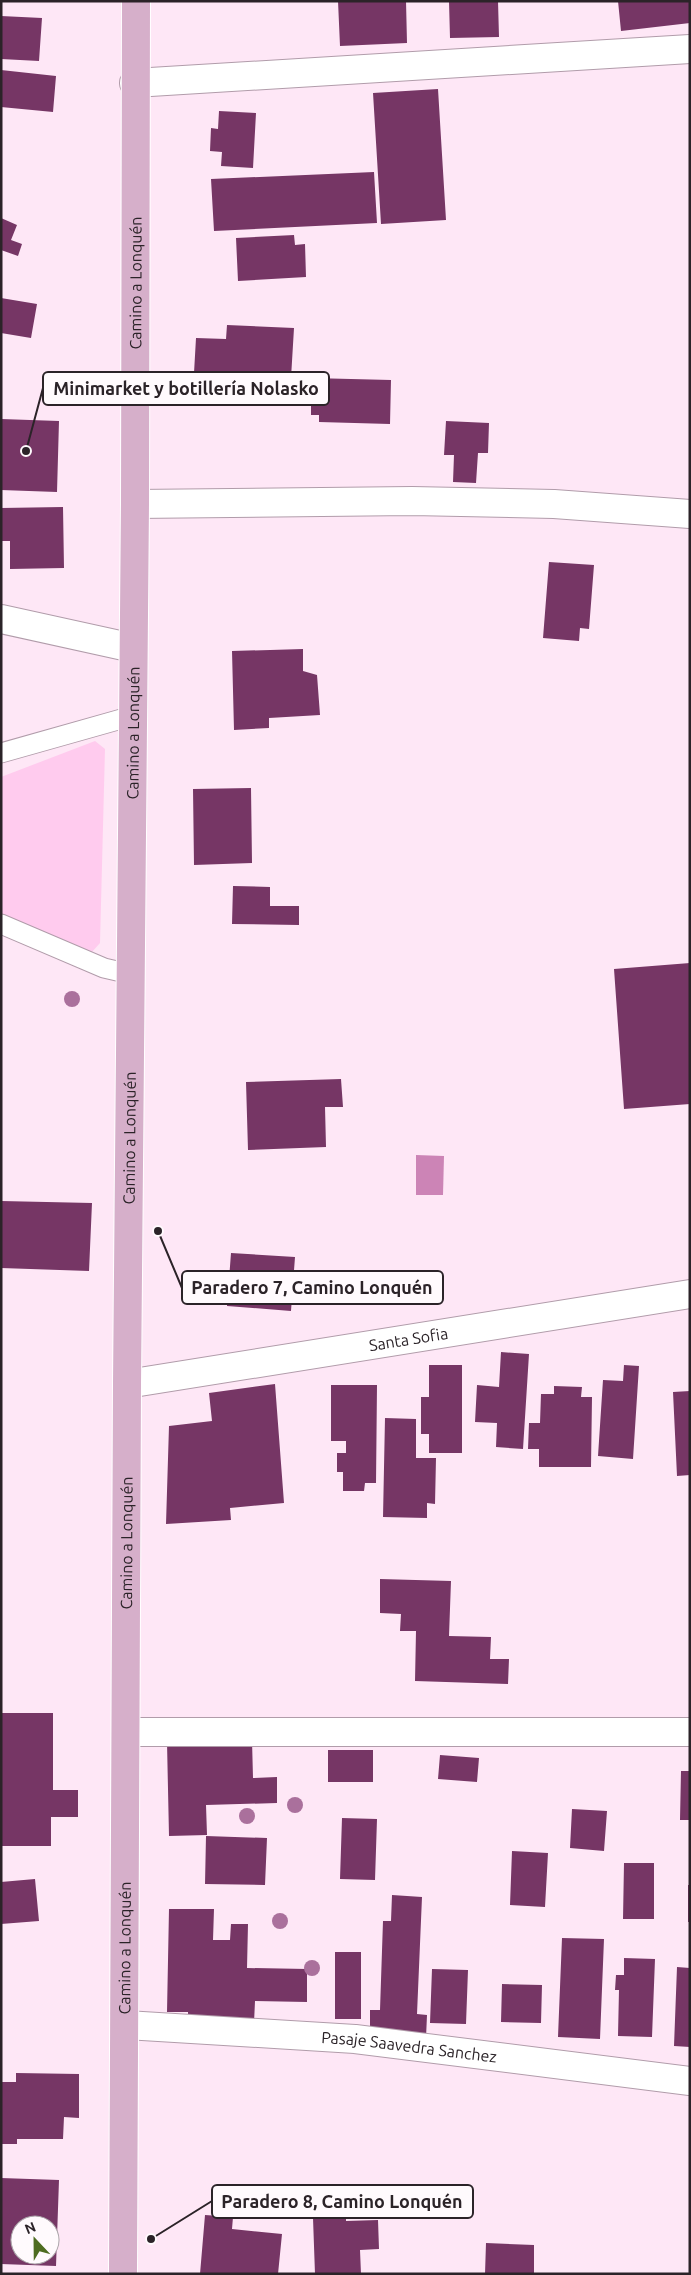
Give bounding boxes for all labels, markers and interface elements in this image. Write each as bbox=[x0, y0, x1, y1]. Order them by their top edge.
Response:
street label: Camino a Lonquén bbox=[126, 217, 145, 350]
callout: Minimarket y botillería Nolasko bbox=[43, 372, 329, 405]
text: Minimarket y botillería Nolasko bbox=[53, 378, 319, 398]
street label: Camino a Lonquén bbox=[123, 666, 143, 800]
street label: Camino a Lonquén bbox=[120, 1071, 139, 1205]
callout: Paradero 7, Camino Lonquén bbox=[182, 1271, 443, 1304]
text: Paradero 7, Camino Lonquén bbox=[191, 1277, 433, 1297]
street label: Santa Sofia bbox=[368, 1324, 449, 1354]
street label: Camino a Lonquén bbox=[117, 1476, 136, 1610]
street label: Camino a Lonquén bbox=[115, 1881, 134, 2015]
street label: Pasaje Saavedra Sanchez bbox=[321, 2028, 498, 2066]
callout: Paradero 8, Camino Lonquén bbox=[212, 2185, 473, 2218]
text: Paradero 8, Camino Lonquén bbox=[221, 2191, 463, 2211]
north arrow bbox=[10, 2215, 60, 2265]
text: N bbox=[22, 2219, 38, 2237]

